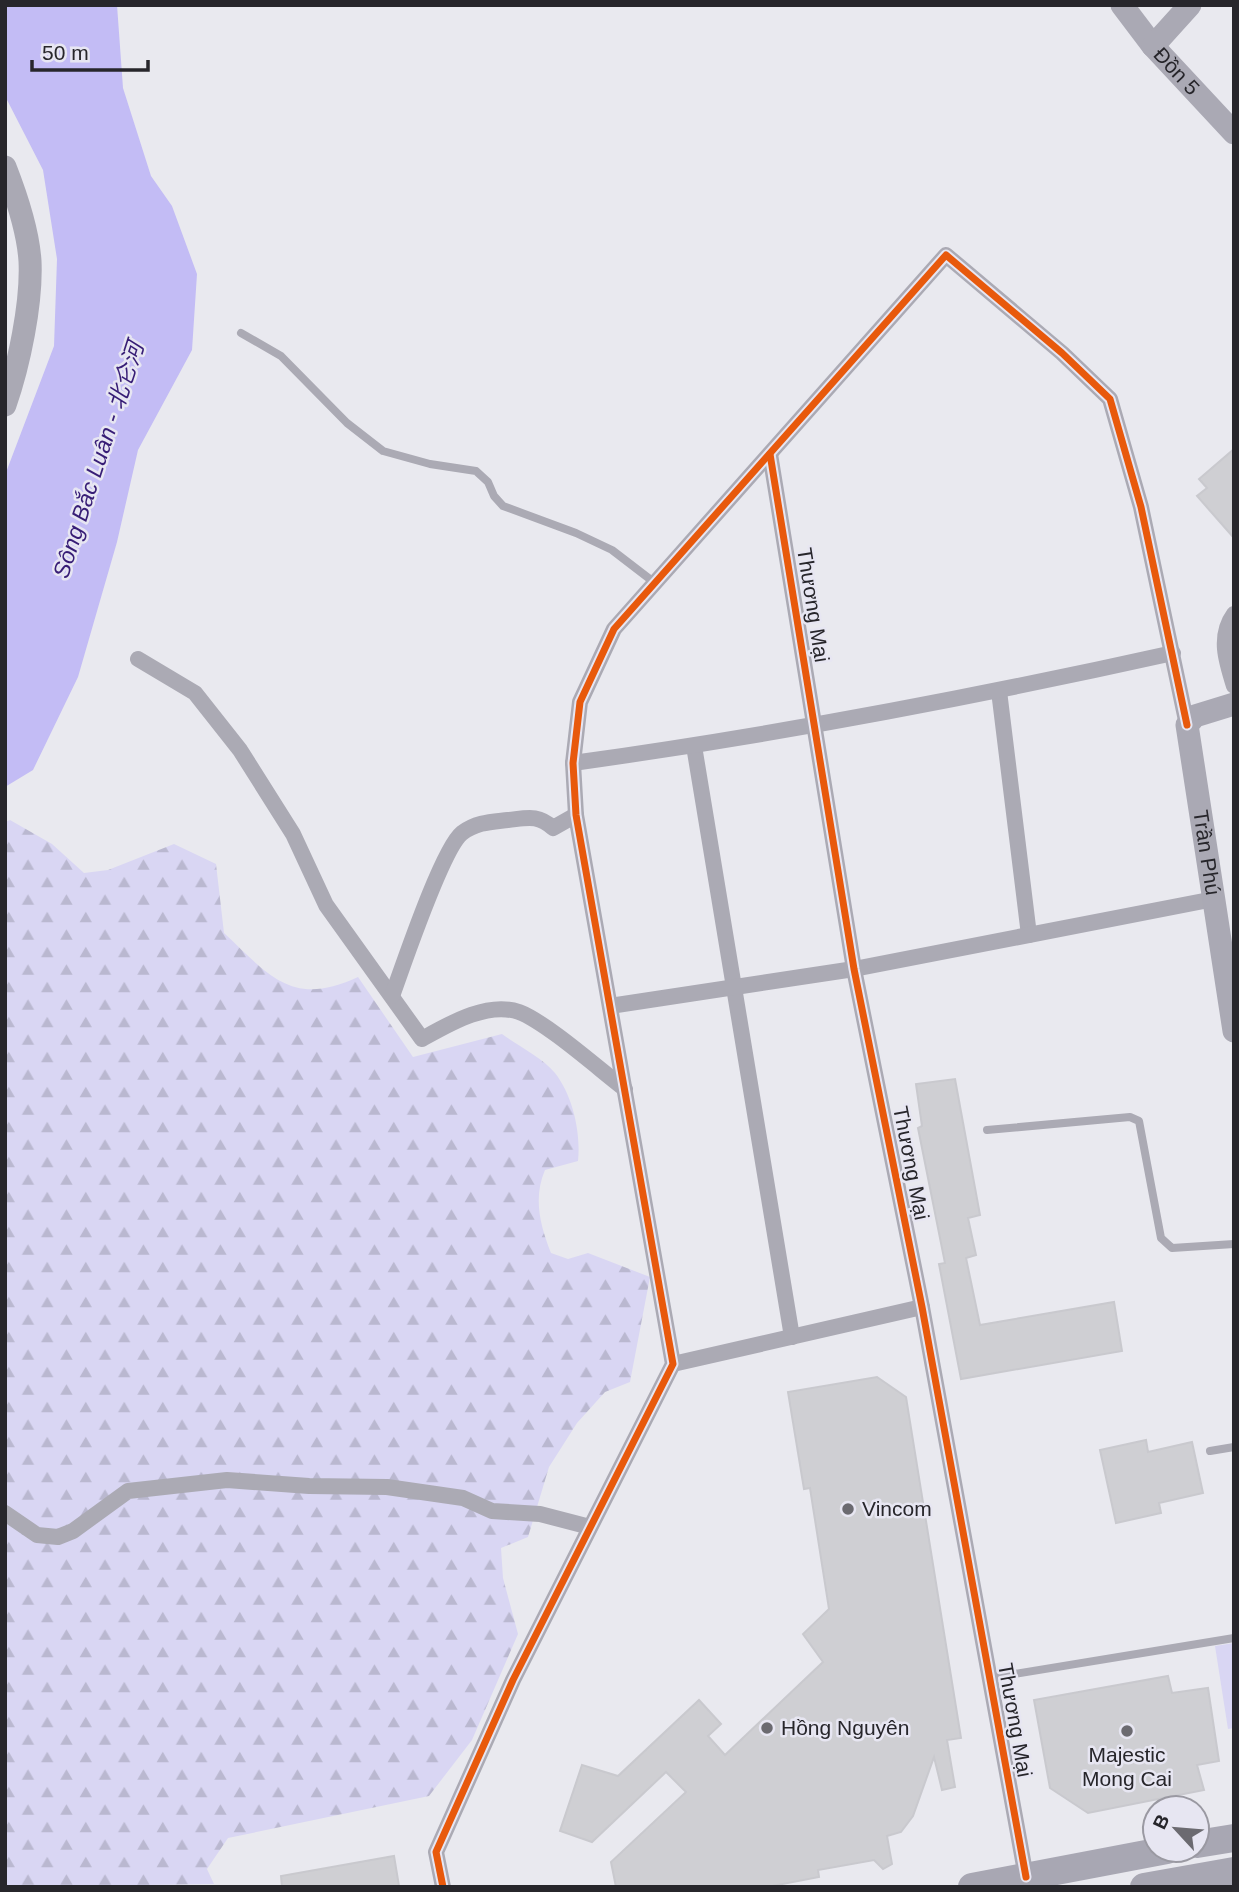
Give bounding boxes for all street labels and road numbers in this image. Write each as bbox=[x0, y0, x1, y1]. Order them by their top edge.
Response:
street label: Đồn 5 bbox=[1149, 43, 1204, 99]
street label: Thương Mại bbox=[793, 546, 834, 664]
street label: Trần Phú bbox=[1189, 808, 1225, 897]
street label: Thương Mại bbox=[889, 1104, 934, 1222]
street label: Thương Mại bbox=[994, 1661, 1037, 1779]

